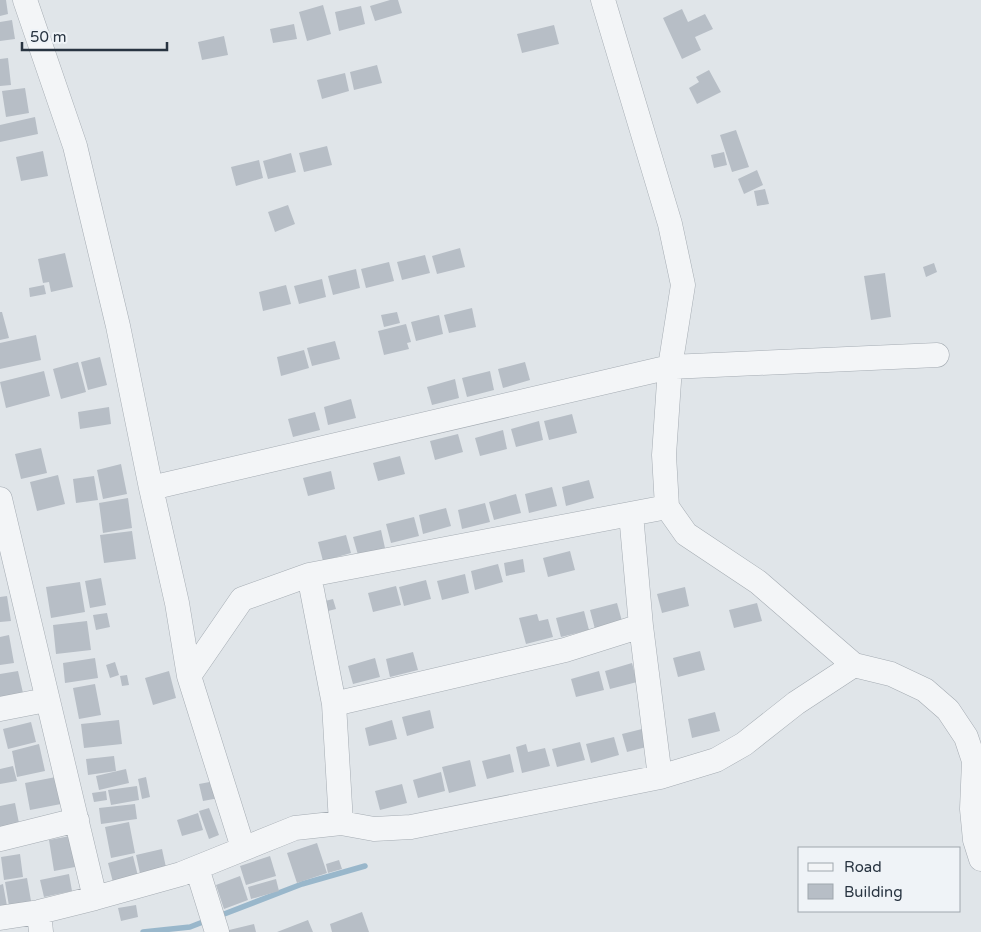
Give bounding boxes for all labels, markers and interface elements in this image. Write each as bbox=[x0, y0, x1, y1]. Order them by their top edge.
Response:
scale bar bbox=[22, 20, 168, 52]
text: 50 m bbox=[30, 28, 67, 46]
legend bbox=[798, 847, 961, 912]
text: Road bbox=[844, 858, 882, 876]
text: Building bbox=[844, 883, 903, 901]

